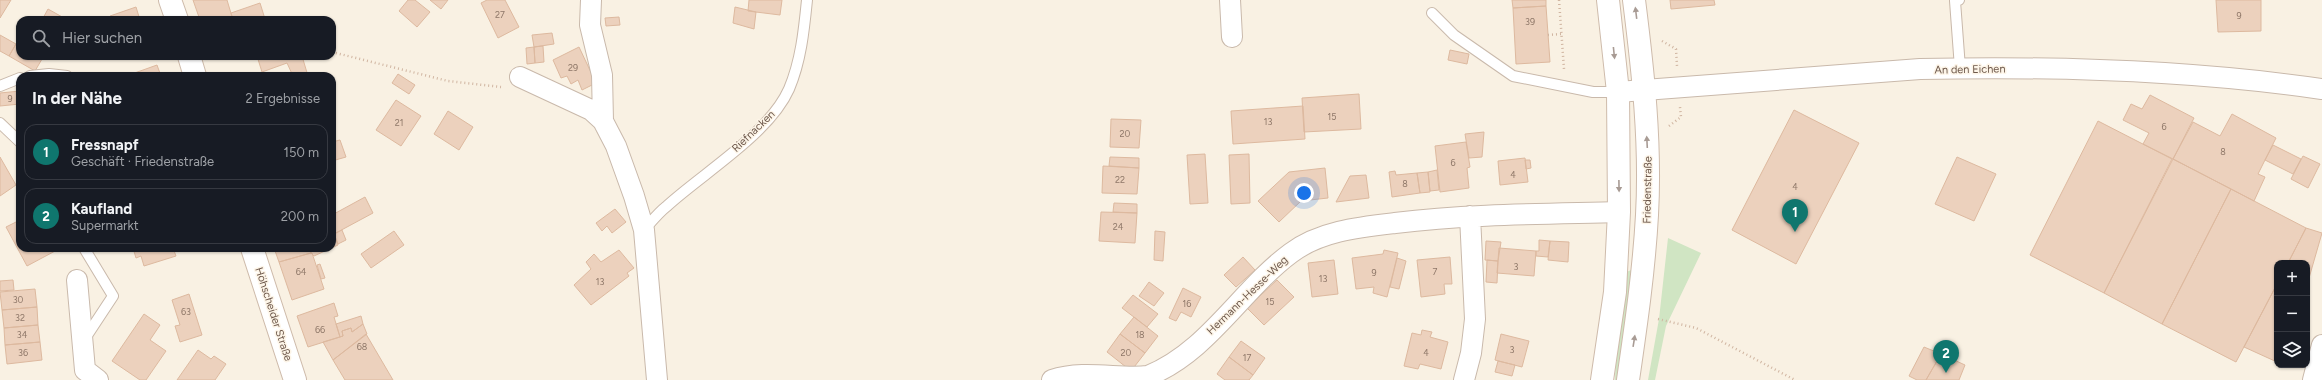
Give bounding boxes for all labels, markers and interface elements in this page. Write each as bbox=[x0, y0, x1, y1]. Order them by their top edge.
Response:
one-way arrow bbox=[1633, 7, 1639, 19]
house number: 27 bbox=[495, 9, 505, 20]
house number: 9 bbox=[2236, 10, 2242, 21]
search box bbox=[16, 16, 336, 60]
house number: 39 bbox=[1525, 16, 1535, 27]
icon: search bbox=[30, 27, 52, 49]
text: Hier suchen bbox=[62, 29, 142, 47]
one-way arrow bbox=[1610, 47, 1617, 59]
house number: 29 bbox=[568, 62, 578, 73]
street label: An den Eichen bbox=[1934, 62, 2006, 77]
text: In der Nähe bbox=[32, 88, 122, 108]
text: 2 Ergebnisse bbox=[246, 91, 320, 106]
house number: 9 bbox=[7, 93, 13, 104]
street label: Riefnacken bbox=[729, 108, 777, 155]
house number: 15 bbox=[1328, 111, 1336, 122]
house number: 13 bbox=[1264, 116, 1272, 127]
house number: 21 bbox=[395, 117, 403, 128]
house number: 6 bbox=[2161, 121, 2167, 132]
house number: 20 bbox=[1120, 128, 1131, 139]
text: Fressnapf bbox=[71, 136, 139, 154]
one-way arrow bbox=[1643, 136, 1650, 148]
text: 1 bbox=[43, 145, 49, 160]
text: 150 m bbox=[284, 145, 319, 160]
house number: 8 bbox=[2220, 146, 2226, 157]
text: Geschäft · Friedenstraße bbox=[71, 154, 214, 169]
street label: Friedenstraße bbox=[1640, 156, 1655, 224]
house number: 6 bbox=[1450, 157, 1456, 168]
house number: 4 bbox=[1510, 169, 1516, 180]
house number: 22 bbox=[1115, 174, 1125, 185]
house number: 8 bbox=[1402, 178, 1408, 189]
one-way arrow bbox=[1616, 180, 1622, 193]
house number: 4 bbox=[1792, 181, 1798, 192]
your location bbox=[1294, 183, 1314, 203]
pin: 1 bbox=[1782, 199, 1808, 232]
text: Kaufland bbox=[71, 200, 132, 218]
text: 2 bbox=[42, 209, 50, 224]
text: 200 m bbox=[281, 209, 319, 224]
text: Supermarkt bbox=[71, 218, 139, 233]
house number: 24 bbox=[1113, 221, 1124, 232]
street label: Hermann-Hesse-Weg bbox=[1204, 253, 1291, 337]
map controls bbox=[2274, 260, 2310, 368]
button: + bbox=[2274, 260, 2310, 296]
house number: 3 bbox=[1514, 261, 1519, 272]
street label: Höhscheider Straße bbox=[252, 266, 295, 363]
house number: 64 bbox=[296, 266, 307, 277]
house number: 7 bbox=[1433, 266, 1438, 277]
house number: 9 bbox=[1371, 267, 1377, 278]
house number: 13 bbox=[1319, 273, 1327, 284]
house number: 13 bbox=[596, 276, 604, 287]
house number: 30 bbox=[13, 294, 24, 305]
house number: 15 bbox=[1266, 296, 1274, 307]
button: − bbox=[2274, 296, 2310, 332]
house number: 16 bbox=[1183, 298, 1191, 309]
house number: 63 bbox=[181, 306, 191, 317]
house number: 32 bbox=[15, 312, 25, 323]
house number: 66 bbox=[315, 324, 325, 335]
house number: 34 bbox=[17, 329, 28, 340]
house number: 18 bbox=[1135, 329, 1145, 340]
button: layers bbox=[2274, 332, 2310, 368]
one-way arrow bbox=[1631, 335, 1637, 348]
pin: 2 bbox=[1933, 340, 1959, 373]
house number: 68 bbox=[357, 341, 368, 352]
house number: 3 bbox=[1510, 344, 1515, 355]
house number: 36 bbox=[18, 347, 28, 358]
house number: 20 bbox=[1121, 347, 1132, 358]
house number: 4 bbox=[1423, 347, 1429, 358]
house number: 17 bbox=[1243, 352, 1251, 363]

